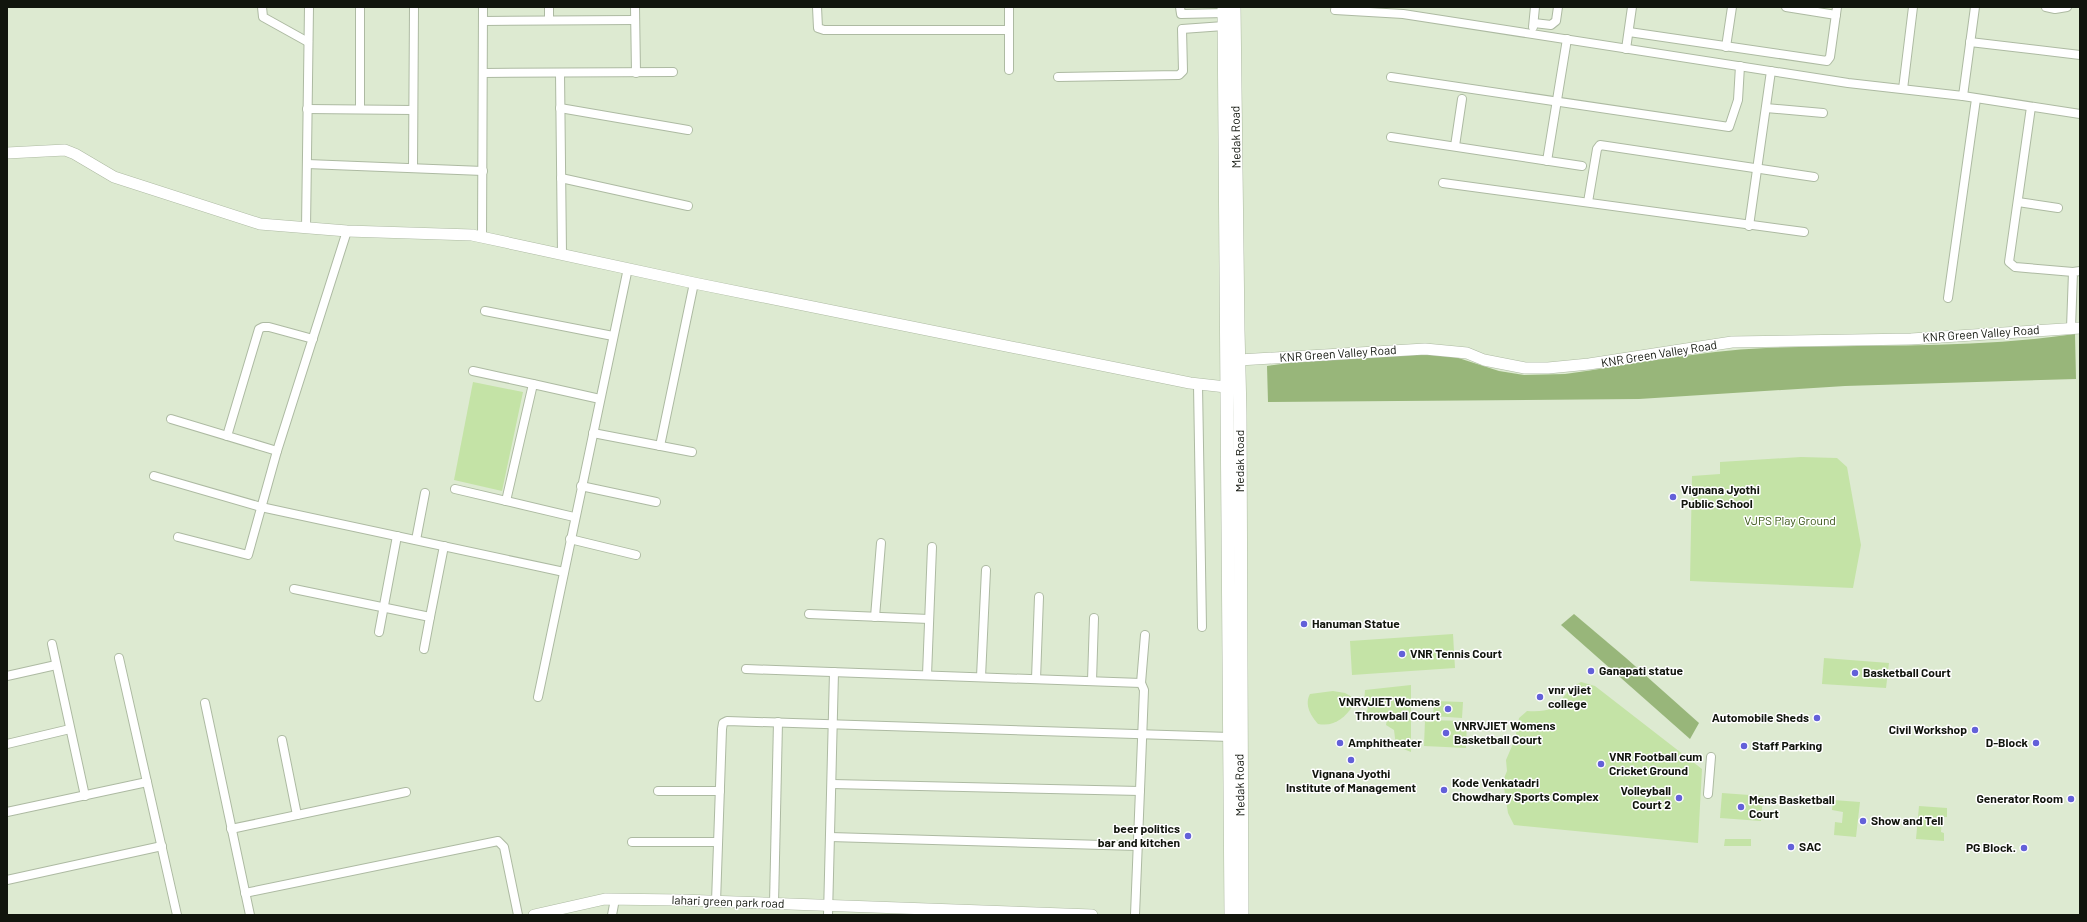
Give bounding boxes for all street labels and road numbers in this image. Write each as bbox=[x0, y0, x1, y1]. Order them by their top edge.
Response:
street label: Medak Road bbox=[1227, 106, 1243, 168]
street label: KNR Green Valley Road bbox=[1922, 322, 2040, 344]
street label: KNR Green Valley Road bbox=[1600, 337, 1718, 369]
street label: KNR Green Valley Road bbox=[1279, 342, 1397, 364]
street label: Medak Road bbox=[1232, 430, 1246, 492]
street label: Medak Road bbox=[1231, 754, 1247, 816]
street label: lahari green park road bbox=[671, 892, 785, 910]

